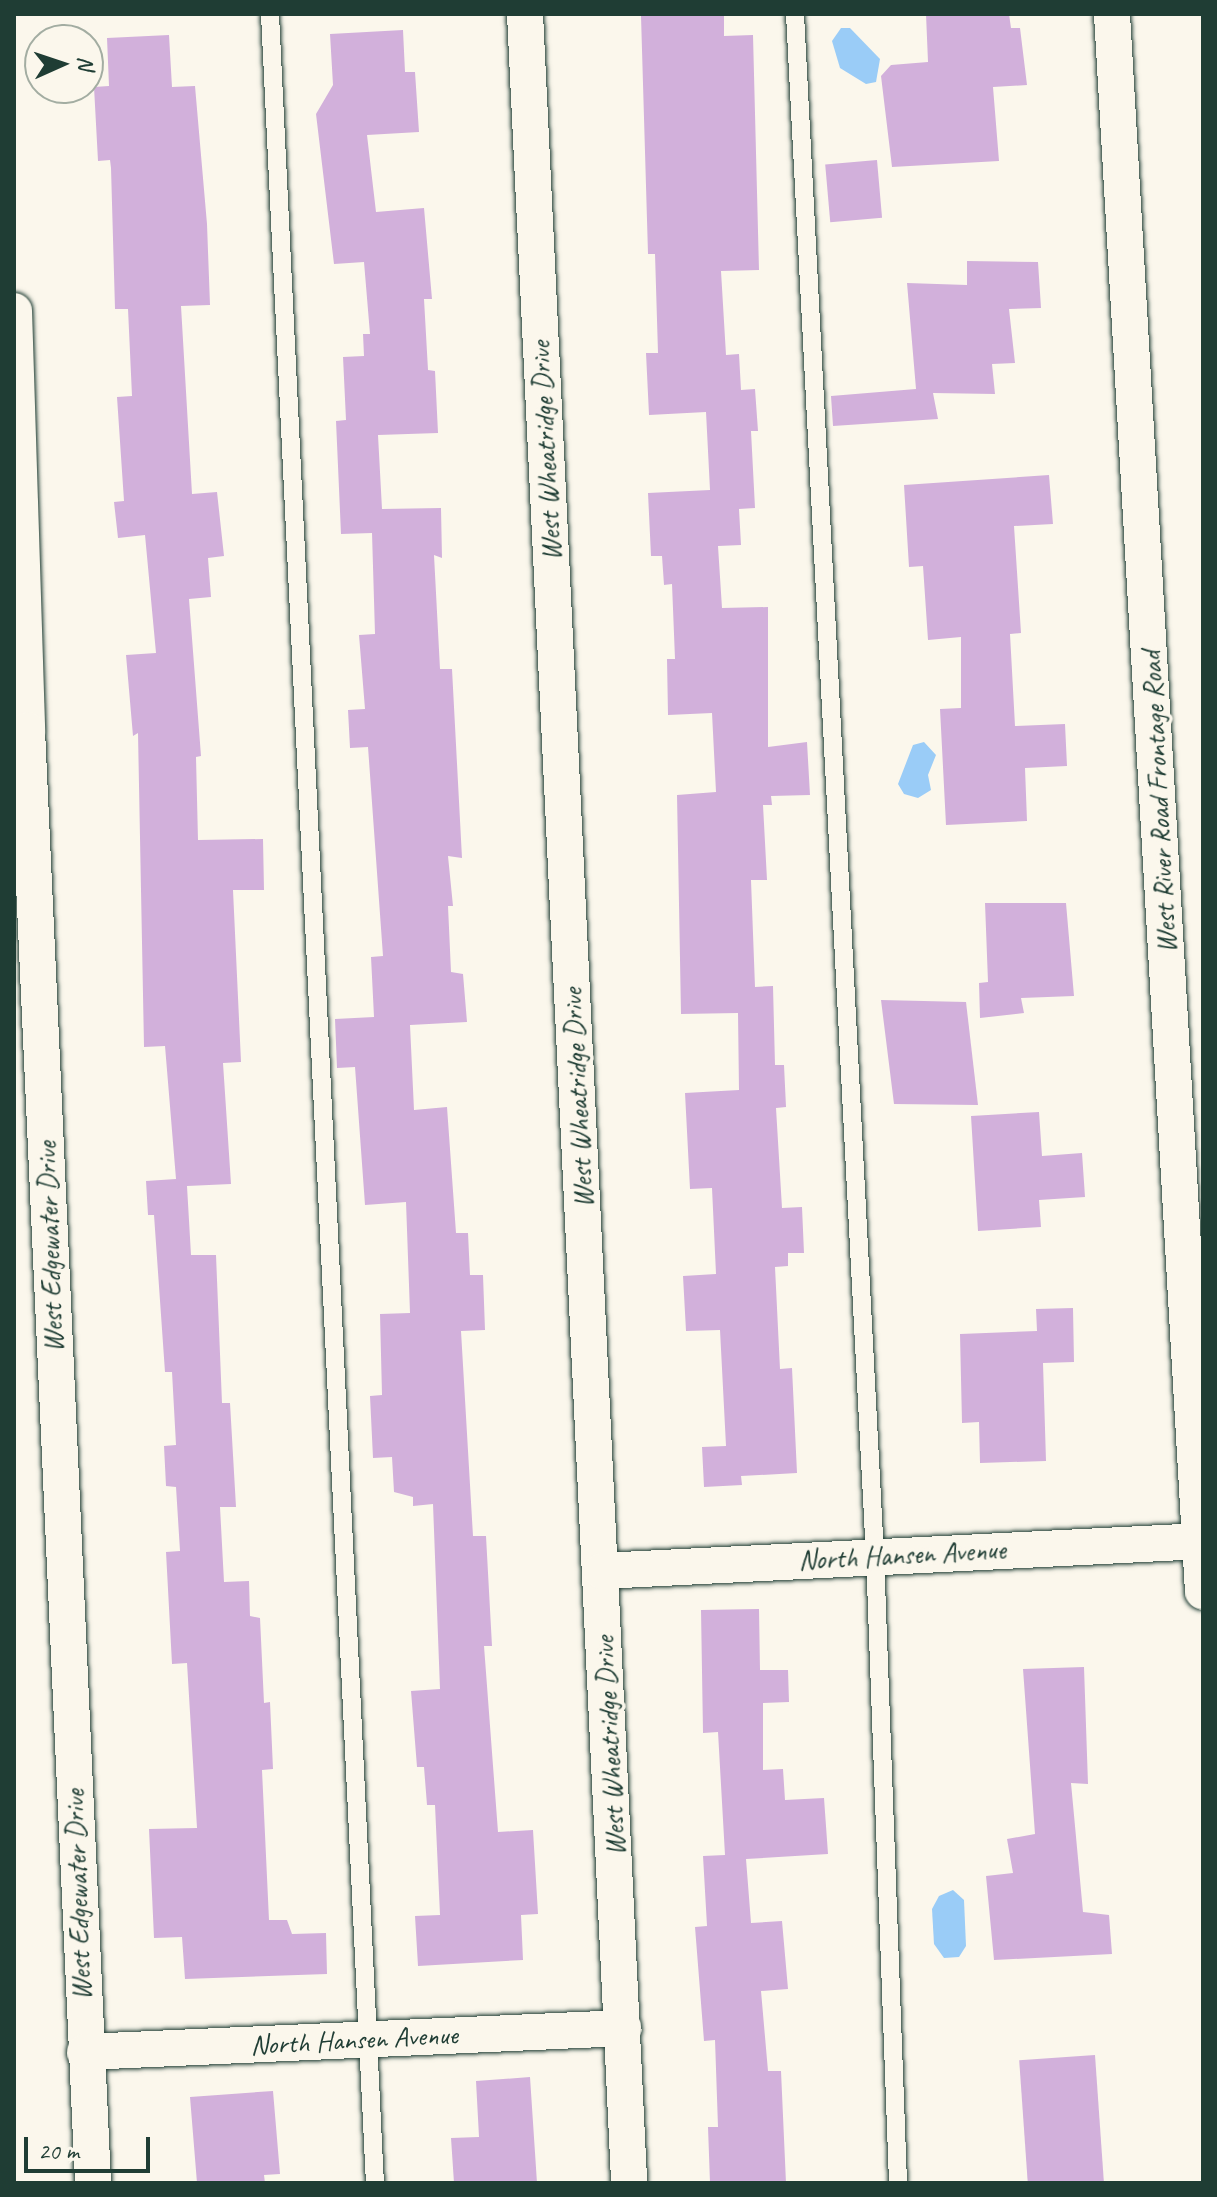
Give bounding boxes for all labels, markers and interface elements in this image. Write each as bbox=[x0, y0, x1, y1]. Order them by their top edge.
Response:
north arrow bbox=[24, 24, 104, 104]
text: N bbox=[72, 55, 100, 70]
street label: West Wheatridge Drive bbox=[523, 340, 569, 562]
street label: West River Road Frontage Road bbox=[1134, 650, 1184, 954]
street label: West Wheatridge Drive bbox=[555, 987, 601, 1209]
street label: West Edgewater Drive bbox=[30, 1141, 70, 1353]
street label: North Hansen Avenue bbox=[797, 1533, 1007, 1577]
street label: West Wheatridge Drive bbox=[587, 1635, 633, 1857]
street label: West Edgewater Drive bbox=[58, 1789, 98, 2001]
street label: North Hansen Avenue bbox=[249, 2018, 459, 2062]
scale bar bbox=[28, 2121, 154, 2171]
text: 20 m bbox=[38, 2136, 79, 2166]

